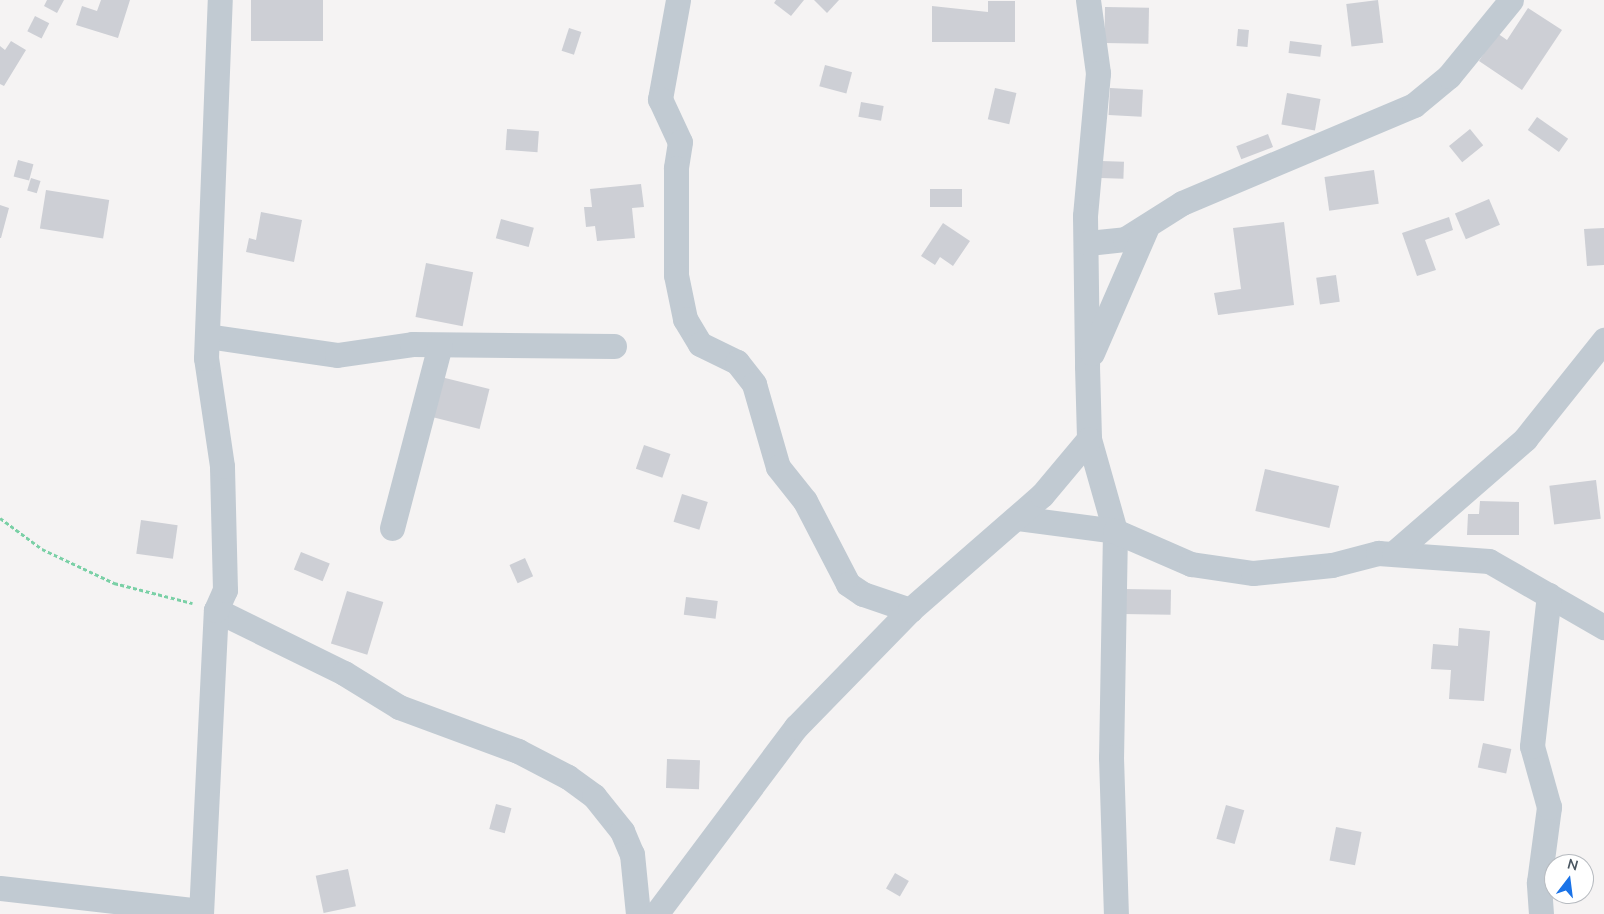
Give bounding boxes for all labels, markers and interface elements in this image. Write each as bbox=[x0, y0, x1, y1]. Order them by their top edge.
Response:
north arrow bbox=[1544, 854, 1594, 904]
text: N bbox=[1565, 854, 1580, 876]

